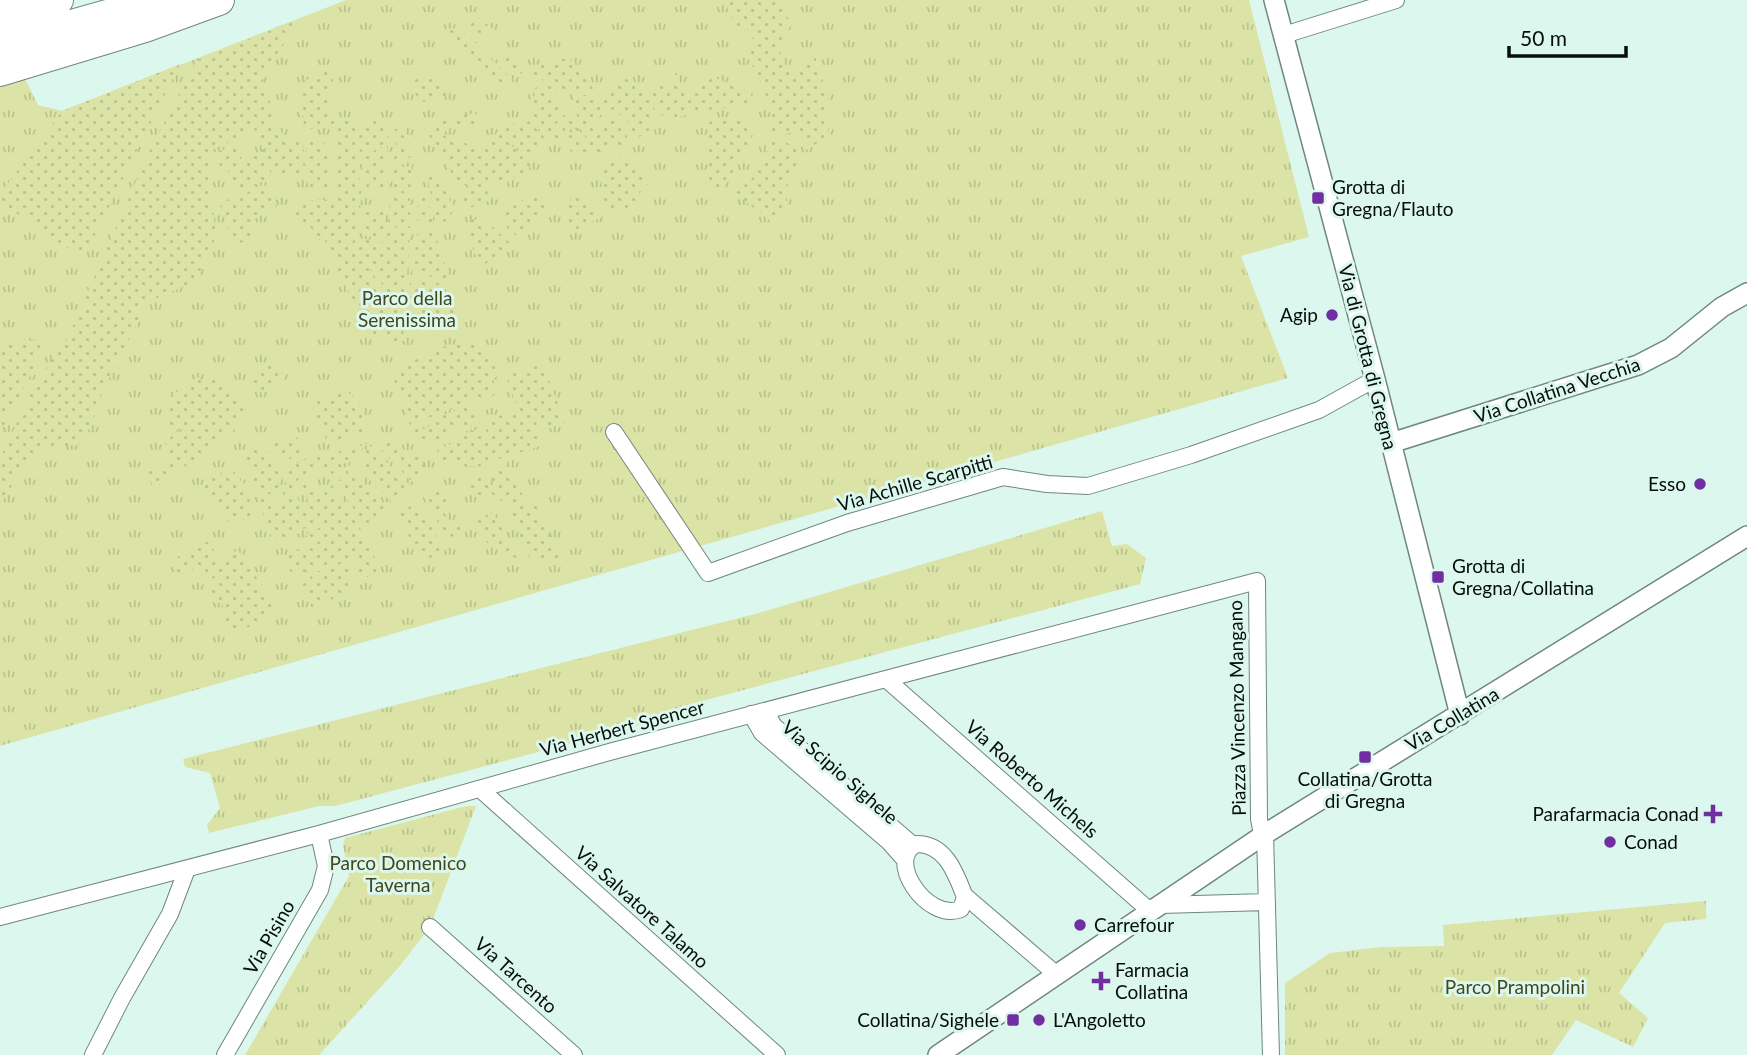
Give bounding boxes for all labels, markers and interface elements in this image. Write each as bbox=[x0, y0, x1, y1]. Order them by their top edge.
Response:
scale bar bbox=[1509, 14, 1626, 58]
text: 50 m bbox=[1520, 25, 1567, 50]
place label: Grotta di Gregna/Flauto bbox=[1332, 175, 1453, 220]
marker: Grotta di Gregna/Flauto bbox=[1310, 190, 1326, 206]
street label: Via di Grotta di Gregna bbox=[1334, 262, 1403, 452]
park label: Parco della Serenissima bbox=[358, 286, 456, 331]
place label: Agip bbox=[1280, 303, 1318, 326]
marker: Agip bbox=[1324, 307, 1340, 323]
street label: Via Collatina Vecchia bbox=[1471, 352, 1643, 427]
street label: Via Achille Scarpitti bbox=[835, 449, 995, 516]
place label: Esso bbox=[1648, 472, 1686, 495]
marker: Esso bbox=[1692, 476, 1708, 492]
place label: Grotta di Gregna/Collatina bbox=[1452, 554, 1594, 599]
marker: Grotta di Gregna/Collatina bbox=[1430, 569, 1446, 585]
street label: Piazza Vincenzo Mangano bbox=[1223, 600, 1250, 816]
street label: Via Collatina bbox=[1401, 682, 1503, 755]
street label: Via Herbert Spencer bbox=[537, 694, 707, 761]
street label: Via Scipio Sighele bbox=[778, 715, 903, 828]
street label: Via Roberto Michels bbox=[961, 715, 1103, 842]
marker: Collatina/Grotta di Gregna bbox=[1357, 749, 1373, 765]
place label: Collatina/Grotta di Gregna bbox=[1297, 767, 1433, 812]
place label: Parafarmacia Conad bbox=[1532, 802, 1699, 825]
marker: Parafarmacia Conad bbox=[1705, 806, 1721, 822]
place label: Conad bbox=[1624, 830, 1678, 853]
marker: Conad bbox=[1602, 834, 1618, 850]
street label: Via Salvatore Talamo bbox=[571, 841, 714, 973]
park label: Parco Domenico Taverna bbox=[329, 851, 467, 896]
street label: Via Pisino bbox=[238, 896, 299, 978]
place label: Carrefour bbox=[1094, 913, 1174, 936]
marker: Carrefour bbox=[1072, 917, 1088, 933]
street label: Via Tarcento bbox=[470, 932, 562, 1018]
place label: Farmacia Collatina bbox=[1115, 958, 1189, 1003]
marker: Farmacia Collatina bbox=[1093, 973, 1109, 989]
park label: Parco Prampolini bbox=[1445, 975, 1585, 998]
place label: Collatina/Sighele bbox=[857, 1008, 999, 1031]
place label: L'Angoletto bbox=[1053, 1008, 1146, 1031]
marker: Collatina/Sighele bbox=[1005, 1012, 1021, 1028]
marker: L'Angoletto bbox=[1031, 1012, 1047, 1028]

